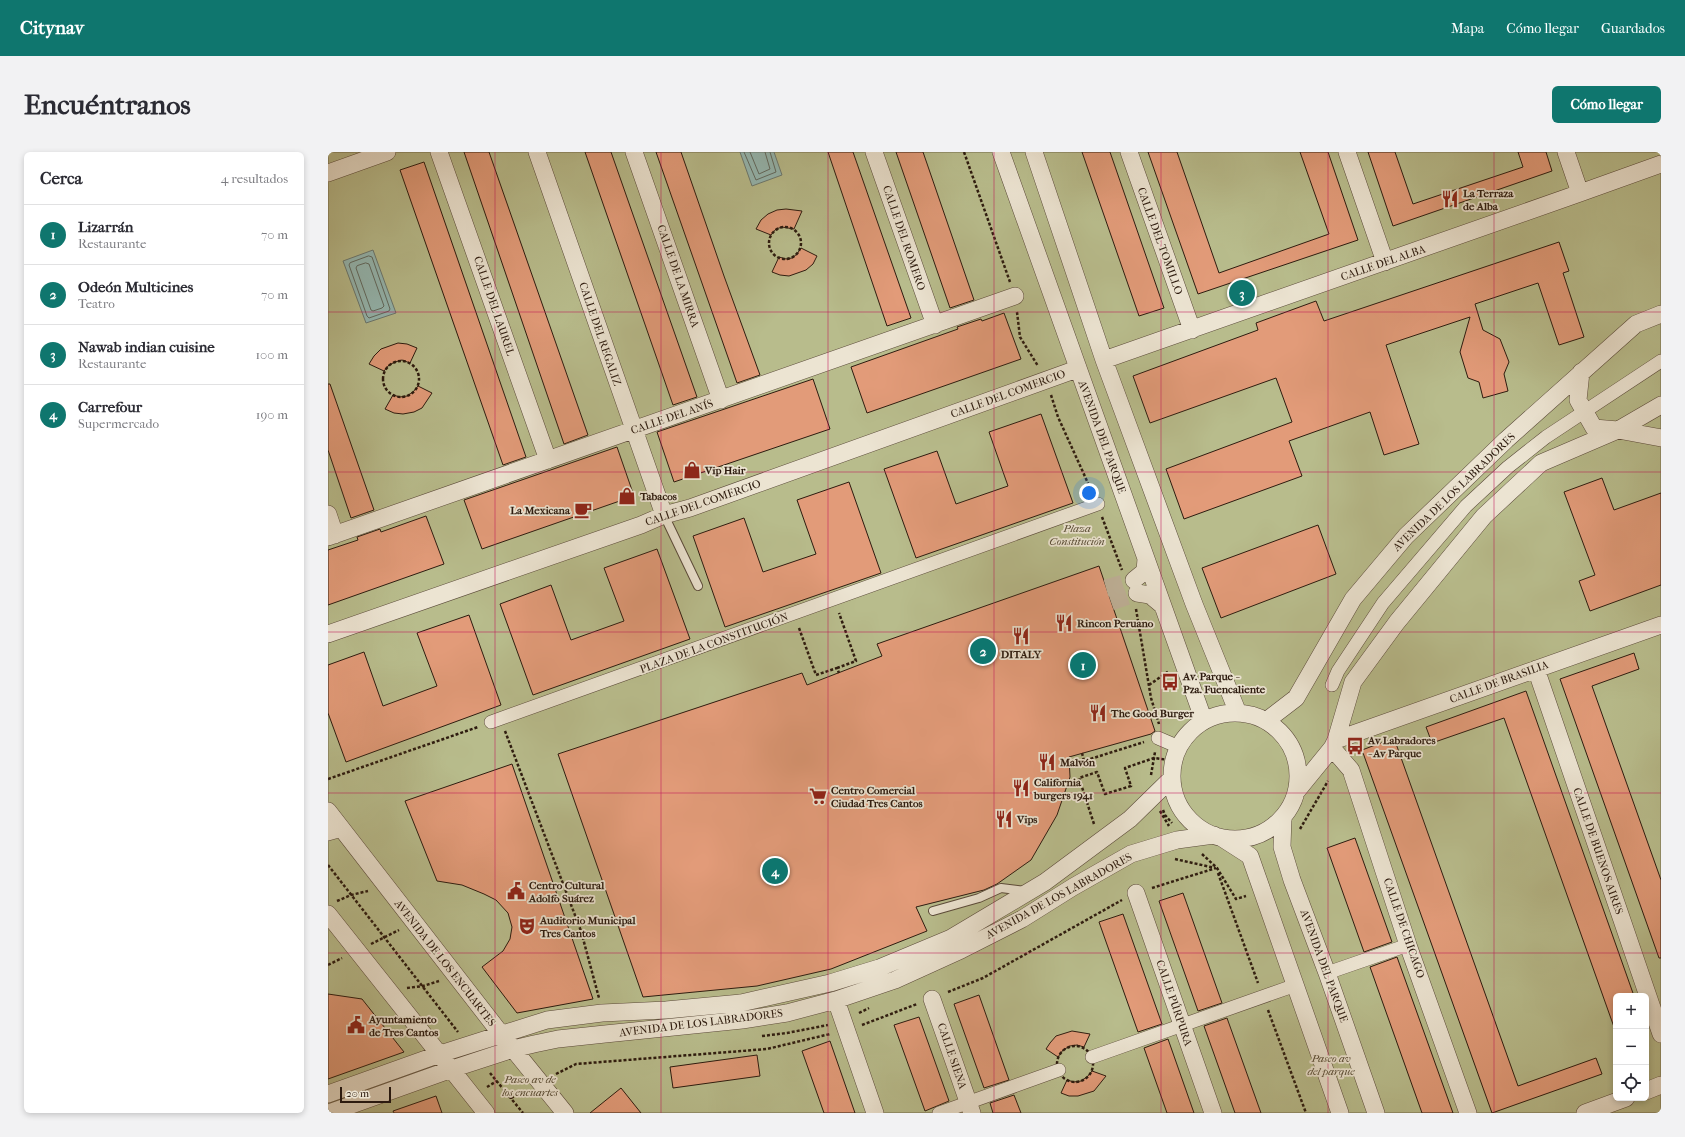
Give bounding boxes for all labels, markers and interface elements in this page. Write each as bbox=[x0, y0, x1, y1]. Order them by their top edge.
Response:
text: Citynav bbox=[20, 17, 84, 39]
text: Mapa bbox=[1451, 20, 1484, 37]
text: Cómo llegar bbox=[1506, 20, 1579, 37]
text: Guardados bbox=[1601, 20, 1665, 37]
button: Cómo llegar bbox=[1552, 86, 1661, 123]
text: Encuéntranos bbox=[24, 88, 191, 121]
text: Cerca bbox=[40, 168, 82, 188]
text: 4 resultados bbox=[221, 171, 288, 186]
street label: CALLE DEL ROMERO bbox=[880, 184, 928, 292]
street label: CALLE DEL TOMILLO bbox=[1135, 186, 1186, 297]
place label: La Terraza de Alba bbox=[1463, 187, 1514, 213]
restaurant icon: La Terraza de Alba bbox=[1440, 189, 1460, 209]
text: Lizarrán bbox=[78, 218, 133, 236]
street label: CALLE DE LA MIRRA bbox=[654, 223, 702, 330]
text: 1 bbox=[51, 227, 55, 242]
text: 70 m bbox=[261, 227, 288, 242]
text: Restaurante bbox=[78, 236, 147, 251]
street label: CALLE DEL ALBA bbox=[1339, 242, 1428, 284]
street label: CALLE DEL LAUREL bbox=[471, 255, 517, 358]
text: Odeón Multicines bbox=[78, 278, 193, 296]
pin: 3 bbox=[1229, 278, 1255, 308]
street label: CALLE DEL REGALIZ bbox=[576, 280, 624, 388]
text: 2 bbox=[50, 287, 56, 302]
text: 70 m bbox=[261, 287, 288, 302]
text: Teatro bbox=[78, 296, 115, 311]
text: Nawab indian cuisine bbox=[78, 338, 215, 356]
text: 3 bbox=[50, 347, 56, 362]
text: 100 m bbox=[255, 347, 288, 362]
text: Restaurante bbox=[78, 356, 147, 371]
street label: CALLE DEL COMERCIO bbox=[949, 367, 1068, 421]
street label: AVENIDA DEL PARQUE bbox=[1075, 378, 1129, 495]
street label: CALLE DEL ANÍS bbox=[629, 397, 715, 437]
text: Carrefour bbox=[78, 398, 142, 416]
text: 4 bbox=[49, 407, 57, 422]
text: 190 m bbox=[256, 407, 288, 422]
text: Supermercado bbox=[78, 416, 159, 431]
street label: AVENIDA DE LOS LABRADORES bbox=[1389, 430, 1518, 555]
shop icon: Vip Hair bbox=[682, 460, 702, 480]
place label: Vip Hair bbox=[704, 464, 746, 477]
street label: CALLE DEL COMERCIO bbox=[643, 477, 763, 529]
your location bbox=[1079, 483, 1099, 503]
shop icon: Tabacos bbox=[617, 486, 637, 506]
place label: Tabacos bbox=[639, 490, 677, 503]
cafe icon: La Mexicana bbox=[573, 500, 593, 520]
place label: La Mexicana bbox=[510, 504, 571, 517]
park label: Plaza Constitución bbox=[1049, 522, 1105, 548]
street label: PLAZA DE LA CONSTITUCIÓN bbox=[638, 610, 791, 676]
restaurant icon: Rincon Peruano bbox=[1054, 613, 1074, 633]
place label: Rincon Peruano bbox=[1077, 617, 1154, 630]
restaurant icon: DITALY bbox=[1011, 626, 1031, 646]
pin: 2 bbox=[970, 636, 996, 666]
place label: DITALY bbox=[1000, 648, 1043, 661]
pin: 1 bbox=[1070, 650, 1096, 680]
street label: CALLE DE BRASILIA bbox=[1448, 658, 1551, 706]
place label: Av. Parque - Pza. Fuencaliente bbox=[1182, 670, 1266, 696]
bus stop icon: Av. Parque - Pza. Fuencaliente bbox=[1160, 672, 1180, 692]
restaurant icon: The Good Burger bbox=[1088, 703, 1108, 723]
place label: The Good Burger bbox=[1110, 707, 1194, 720]
place label: Av Labradores - Av Parque bbox=[1367, 734, 1436, 760]
bus stop icon: Av Labradores - Av Parque bbox=[1345, 736, 1365, 756]
restaurant icon: Malvón bbox=[1037, 752, 1057, 772]
place label: Malvón bbox=[1059, 756, 1096, 769]
place label: California burgers 1941 bbox=[1033, 776, 1093, 802]
restaurant icon: California burgers 1941 bbox=[1011, 778, 1031, 798]
place label: Centro Comercial Ciudad Tres Cantos bbox=[831, 784, 923, 810]
supermarket icon: Centro Comercial Ciudad Tres Cantos bbox=[808, 786, 828, 806]
street label: CALLE DE BUENOS AIRES bbox=[1570, 786, 1626, 916]
restaurant icon: Vips bbox=[994, 809, 1014, 829]
place label: Vips bbox=[1016, 813, 1037, 826]
street label: AVENIDA DE LOS LABRADORES bbox=[983, 850, 1135, 942]
pin: 4 bbox=[762, 856, 788, 886]
street label: CALLE DE CHICAGO bbox=[1381, 876, 1427, 980]
place label: Centro Cultural Adolfo Suárez bbox=[528, 879, 605, 905]
public building icon: Centro Cultural Adolfo Suárez bbox=[506, 881, 526, 901]
street label: AVENIDA DE LOS ENCUARTES bbox=[391, 896, 499, 1029]
street label: AVENIDA DEL PARQUE bbox=[1297, 907, 1351, 1024]
place label: Auditorio Municipal Tres Cantos bbox=[539, 914, 636, 940]
theatre icon: Auditorio Municipal Tres Cantos bbox=[517, 916, 537, 936]
street label: CALLE PÚRPURA bbox=[1153, 958, 1195, 1049]
map controls bbox=[1613, 993, 1649, 1101]
button: + bbox=[1613, 993, 1649, 1029]
street label: AVENIDA DE LOS LABRADORES bbox=[617, 1006, 784, 1040]
place label: Ayuntamiento de Tres Cantos bbox=[368, 1013, 438, 1039]
public building icon: Ayuntamiento de Tres Cantos bbox=[346, 1015, 366, 1035]
street label: CALLE SIENA bbox=[935, 1021, 970, 1091]
button: − bbox=[1613, 1029, 1649, 1065]
park label: Paseo av del parque bbox=[1307, 1052, 1355, 1078]
button: locate bbox=[1613, 1065, 1649, 1101]
park label: Paseo av de los encuartes bbox=[501, 1073, 558, 1099]
scale bar bbox=[340, 1085, 391, 1104]
text: 20 m bbox=[346, 1087, 369, 1100]

